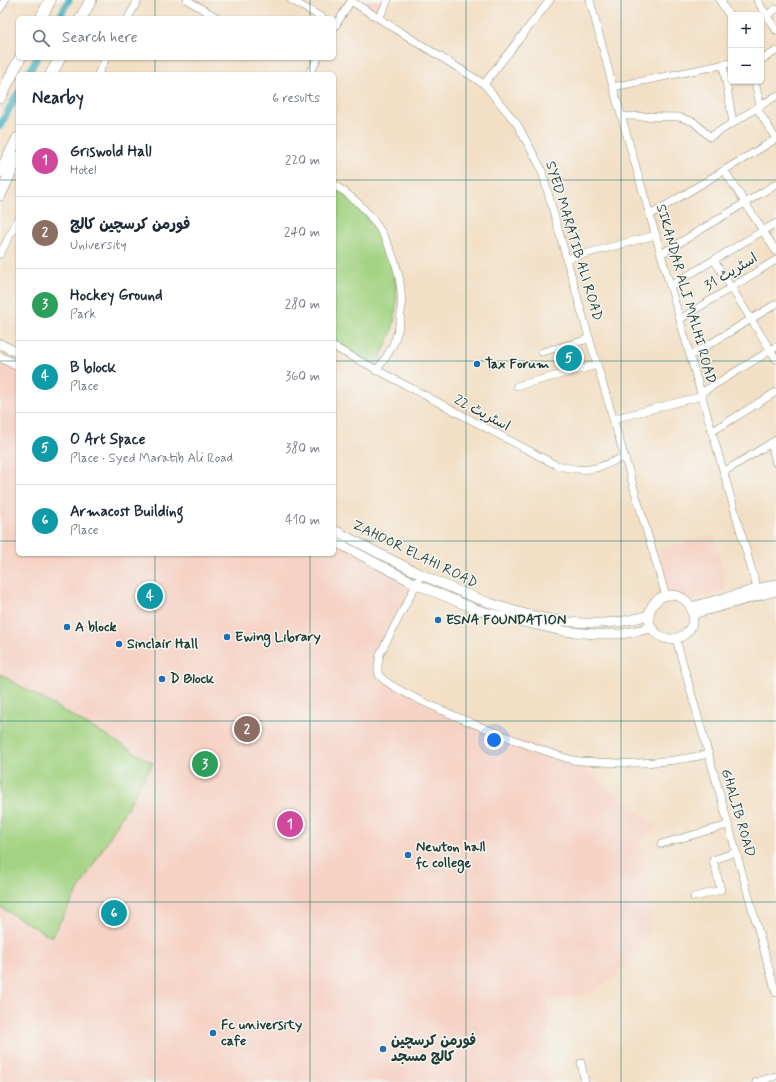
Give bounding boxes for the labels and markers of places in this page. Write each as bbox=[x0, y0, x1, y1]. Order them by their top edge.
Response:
pin: 5 bbox=[556, 343, 582, 373]
place label: Tax Forum bbox=[485, 355, 549, 373]
marker: Tax Forum bbox=[472, 359, 482, 369]
pin: 4 bbox=[137, 581, 163, 611]
place label: ESNA FOUNDATION bbox=[446, 611, 566, 629]
marker: ESNA FOUNDATION bbox=[433, 615, 443, 625]
place label: A block bbox=[75, 618, 117, 636]
marker: A block bbox=[62, 622, 72, 632]
place label: Ewing Library bbox=[235, 628, 321, 648]
marker: Ewing Library bbox=[222, 632, 232, 642]
place label: Sinclair Hall bbox=[127, 635, 199, 653]
marker: Sinclair Hall bbox=[114, 639, 124, 649]
place label: D Block bbox=[170, 670, 214, 688]
marker: D Block bbox=[157, 674, 167, 684]
pin: 2 bbox=[234, 714, 260, 744]
pin: 3 bbox=[192, 749, 218, 779]
pin: 1 bbox=[277, 809, 303, 839]
place label: Newton hall fc college bbox=[415, 838, 486, 874]
marker: Newton hall fc college bbox=[403, 850, 413, 860]
pin: 6 bbox=[101, 898, 127, 928]
place label: Fc university cafe bbox=[221, 1016, 302, 1050]
marker: Fc university cafe bbox=[208, 1028, 218, 1038]
place label: فورمن کرسچین کالج مسجد bbox=[391, 1032, 476, 1066]
marker: فورمن کرسچین کالج مسجد bbox=[378, 1044, 388, 1054]

